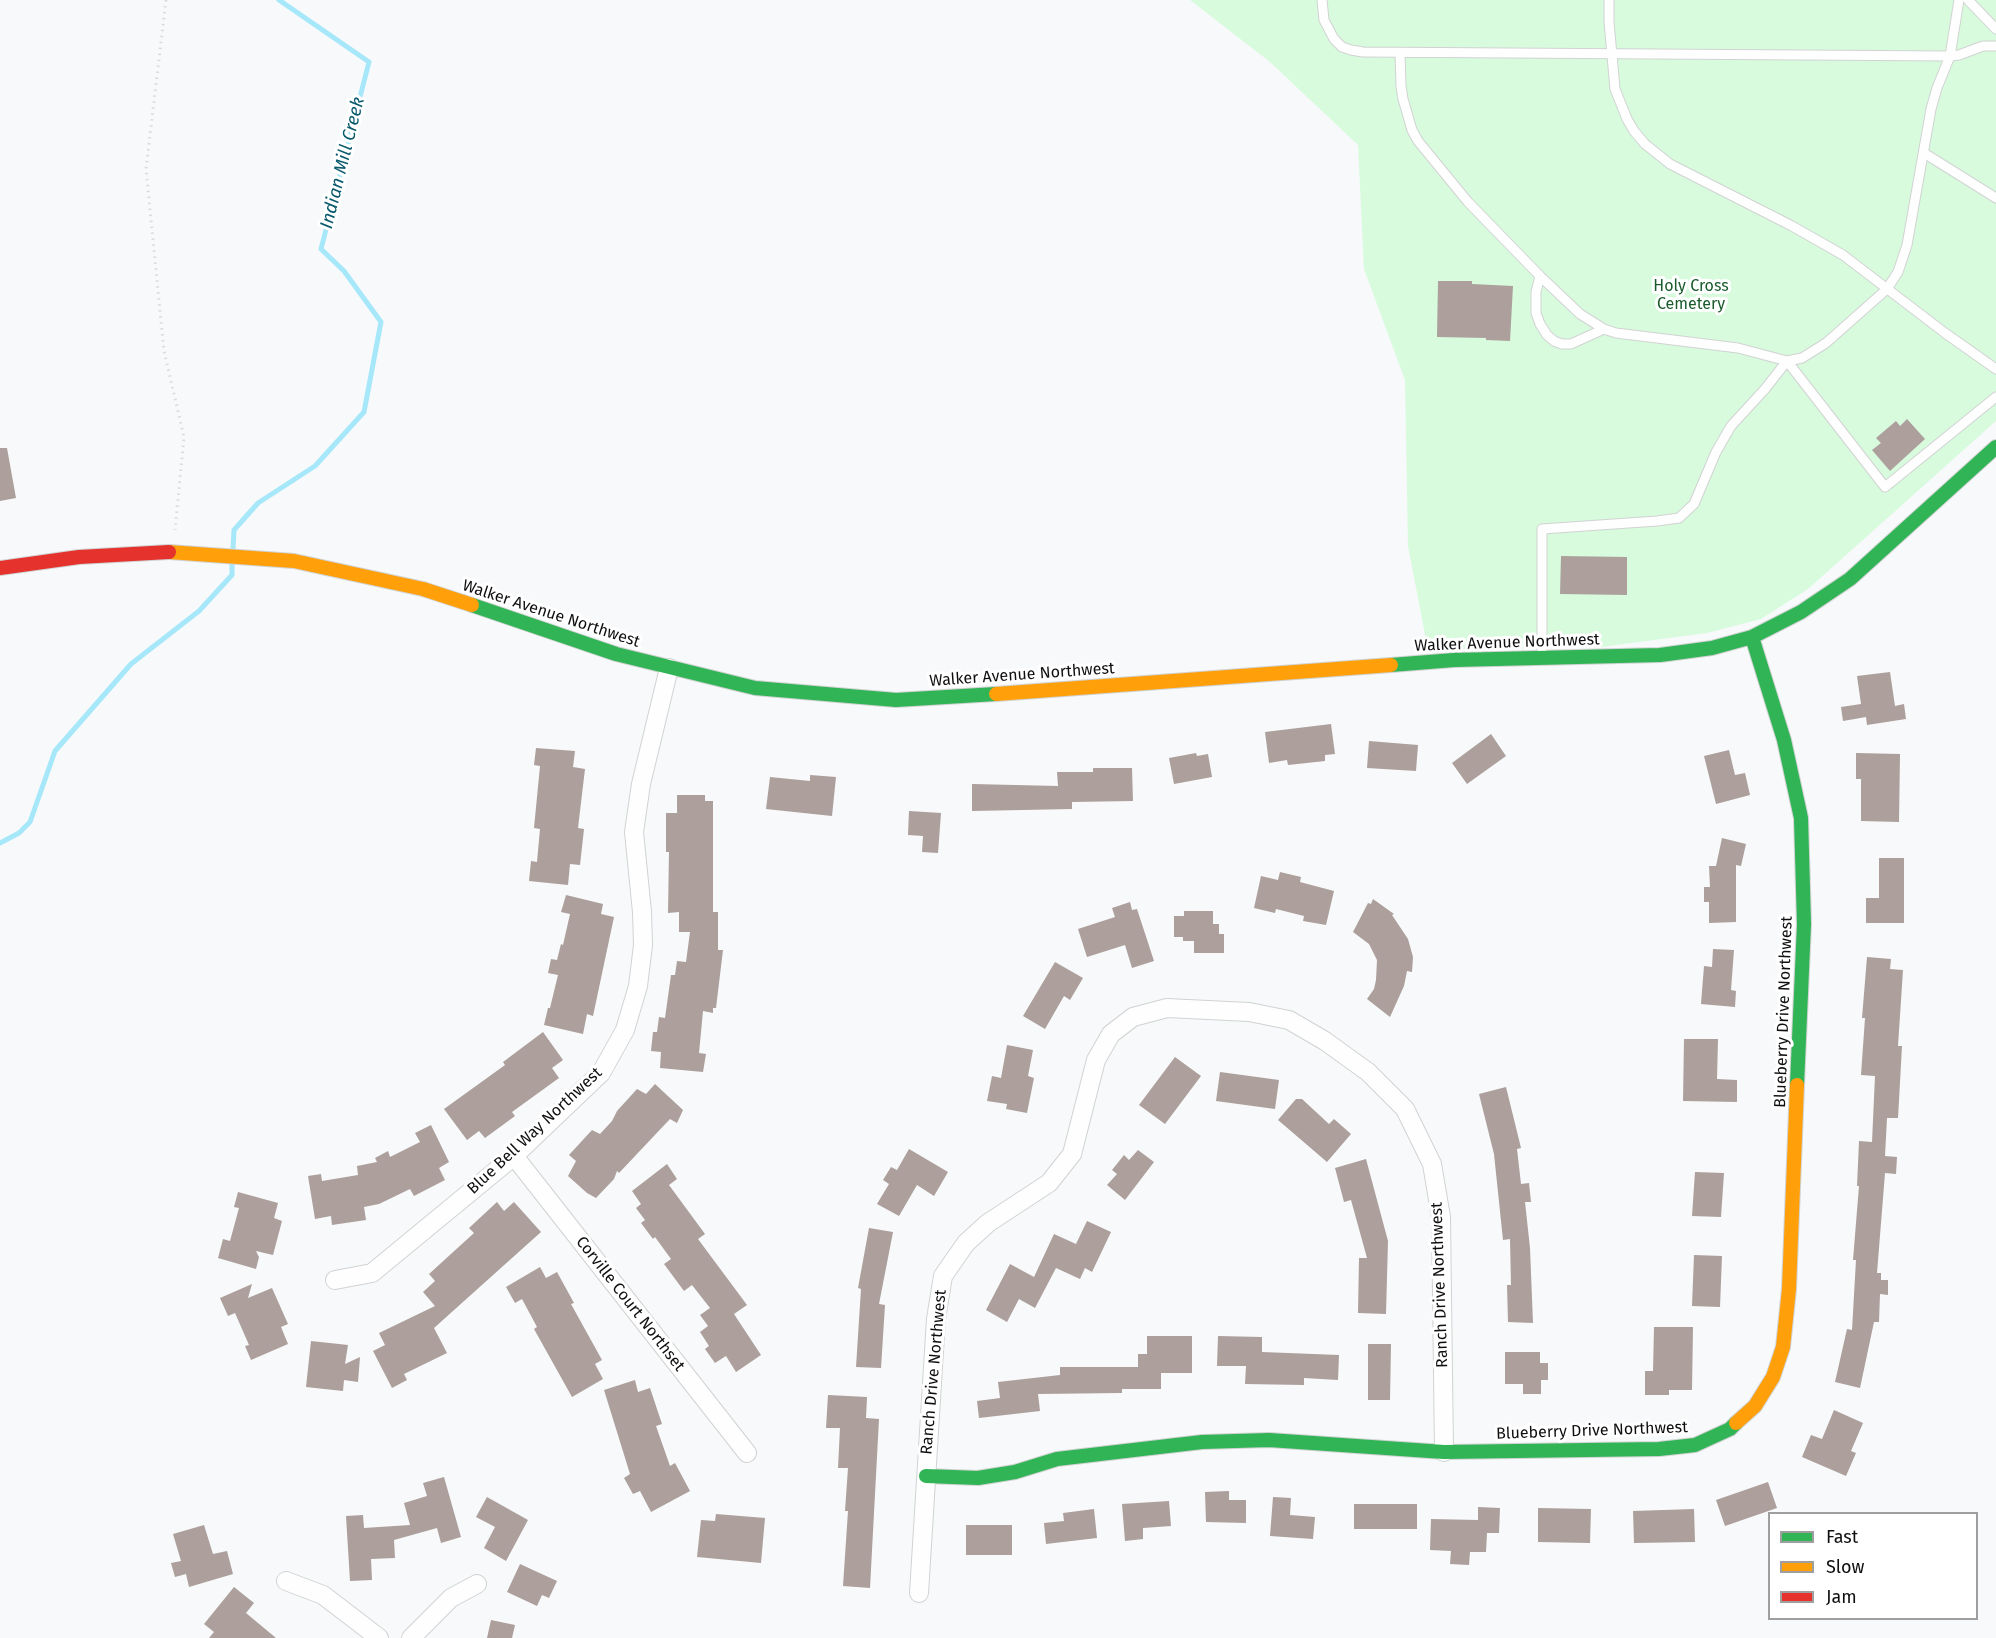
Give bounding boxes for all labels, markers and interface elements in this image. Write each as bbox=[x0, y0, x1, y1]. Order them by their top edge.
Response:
water label: Indian Mill Creek bbox=[316, 95, 370, 231]
park label: Holy Cross Cemetery bbox=[1653, 277, 1729, 315]
street label: Walker Avenue Northwest bbox=[460, 576, 642, 652]
street label: Walker Avenue Northwest bbox=[1414, 630, 1600, 656]
street label: Walker Avenue Northwest bbox=[929, 659, 1115, 691]
street label: Blueberry Drive Northwest bbox=[1771, 916, 1797, 1108]
street label: Blue Bell Way Northwest bbox=[464, 1064, 606, 1198]
street label: Ranch Drive Northwest bbox=[1428, 1202, 1452, 1368]
street label: Corville Court Northset bbox=[571, 1233, 689, 1375]
street label: Ranch Drive Northwest bbox=[917, 1289, 951, 1455]
street label: Blueberry Drive Northwest bbox=[1496, 1418, 1688, 1444]
legend bbox=[1768, 1512, 1978, 1620]
text: Fast bbox=[1826, 1526, 1858, 1548]
text: Slow bbox=[1826, 1556, 1864, 1578]
text: Jam bbox=[1826, 1586, 1857, 1608]

